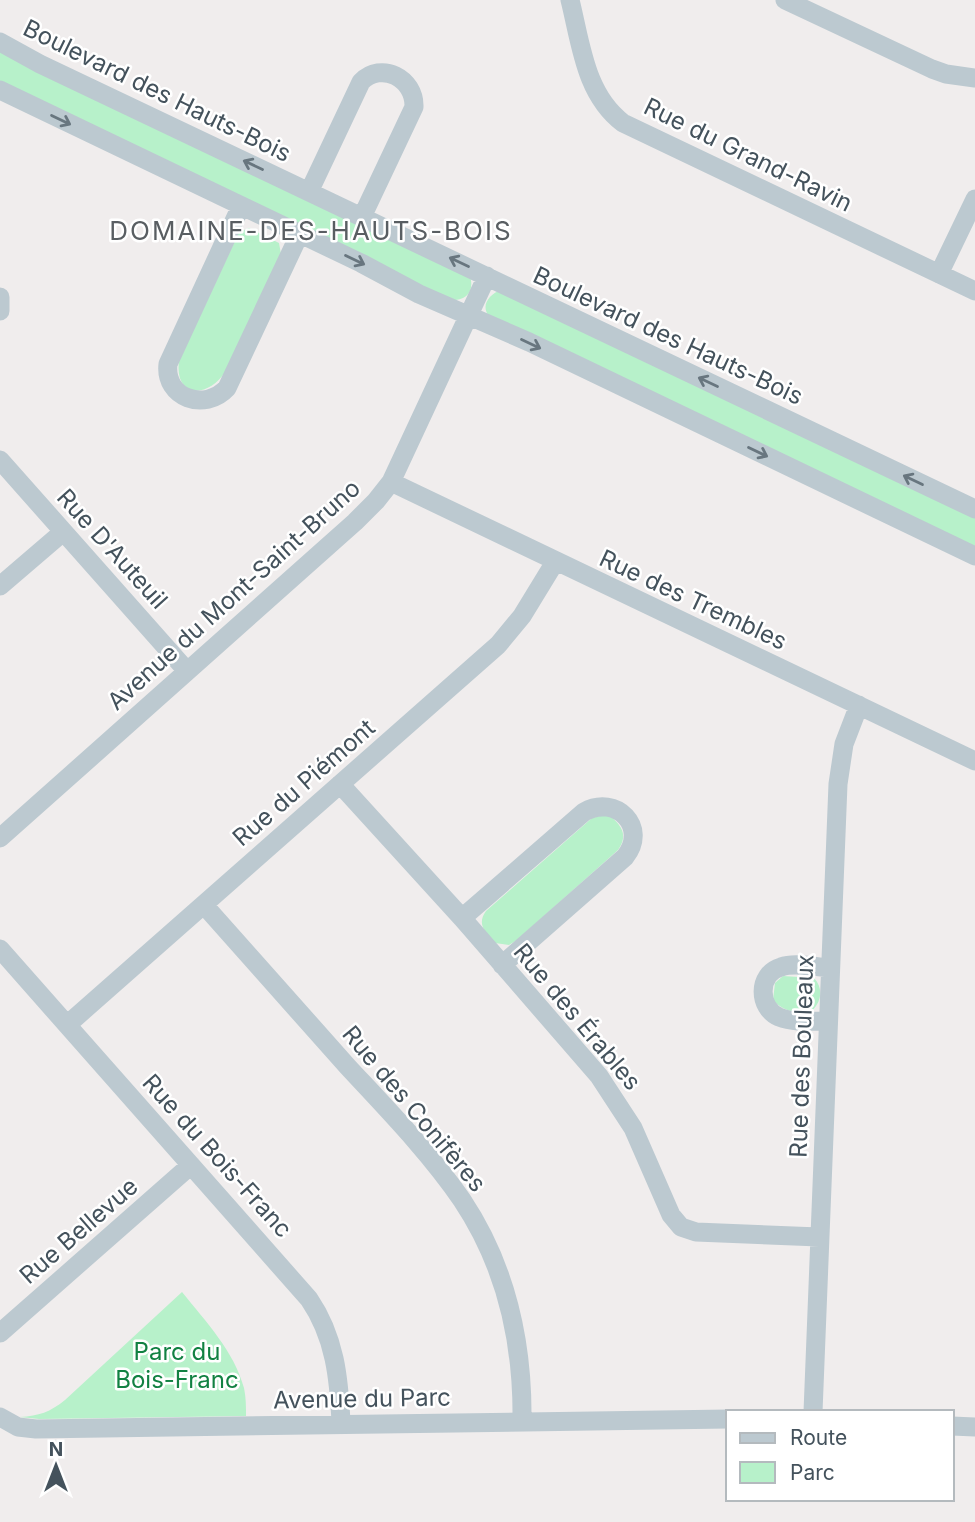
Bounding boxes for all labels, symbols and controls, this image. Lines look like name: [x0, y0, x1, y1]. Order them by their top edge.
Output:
street label: Boulevard des Hauts-Bois: [19, 13, 296, 168]
street label: Rue du Grand-Ravin: [639, 91, 857, 218]
one-way arrow: [50, 114, 71, 127]
one-way arrow: [243, 158, 264, 171]
district label: DOMAINE-DES-HAUTS-BOIS: [109, 215, 513, 246]
one-way arrow: [344, 253, 365, 267]
one-way arrow: [449, 255, 470, 269]
street label: Boulevard des Hauts-Bois: [529, 260, 808, 411]
one-way arrow: [520, 337, 541, 351]
one-way arrow: [698, 375, 719, 388]
one-way arrow: [747, 446, 768, 459]
street label: Avenue du Mont-Saint-Bruno: [101, 473, 366, 716]
one-way arrow: [903, 473, 924, 486]
street label: Rue D'Auteuil: [51, 483, 174, 615]
street label: Rue des Trembles: [595, 543, 792, 656]
street label: Rue du Piémont: [227, 713, 381, 852]
street label: Rue des Érables: [508, 937, 648, 1096]
street label: Rue des Bouleaux: [783, 954, 820, 1158]
street label: Rue des Conifères: [336, 1020, 492, 1198]
street label: Rue du Bois-Franc: [137, 1068, 298, 1243]
street label: Rue Bellevue: [14, 1171, 144, 1290]
park label: Parc du Bois-Franc: [115, 1337, 239, 1394]
street label: Avenue du Parc: [273, 1382, 451, 1415]
legend: [726, 1410, 954, 1501]
text: Route: [790, 1425, 847, 1450]
north arrow: [21, 1431, 91, 1501]
text: N: [49, 1438, 63, 1461]
text: Parc: [790, 1460, 835, 1485]

